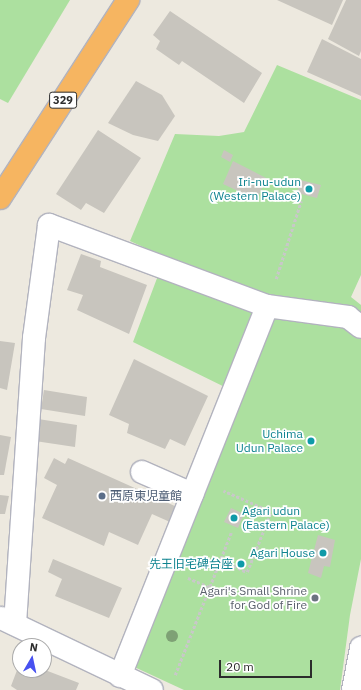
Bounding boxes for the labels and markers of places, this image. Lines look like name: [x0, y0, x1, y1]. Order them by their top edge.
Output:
place label: Iri-nu-udun (Western Palace): [209, 175, 301, 203]
marker: Iri-nu-udun (Western Palace): [304, 184, 314, 194]
place label: Uchima Udun Palace: [236, 427, 303, 455]
marker: Uchima Udun Palace: [306, 436, 316, 446]
place label: 西原東児童館: [110, 489, 182, 503]
marker: 西原東児童館: [97, 491, 107, 501]
place label: Agari udun (Eastern Palace): [242, 504, 330, 532]
marker: Agari udun (Eastern Palace): [229, 513, 239, 523]
place label: Agari House: [250, 546, 315, 560]
marker: Agari House: [318, 548, 328, 558]
place label: 先王旧宅碑台座: [149, 557, 233, 571]
marker: 先王旧宅碑台座: [236, 559, 246, 569]
place label: Agari's Small Shrine for God of Fire: [200, 584, 307, 612]
marker: Agari's Small Shrine for God of Fire: [310, 593, 320, 603]

